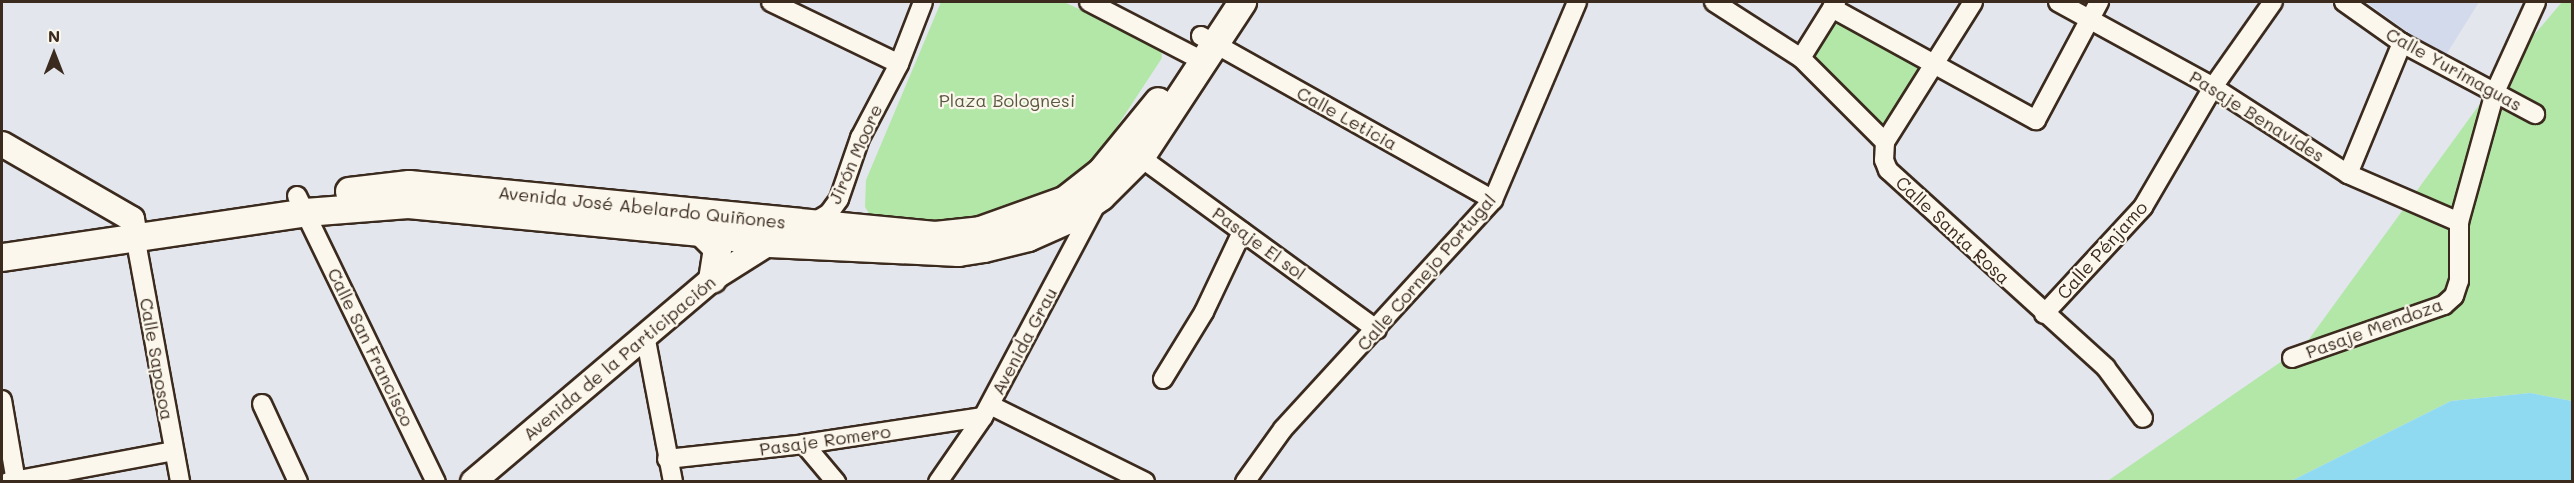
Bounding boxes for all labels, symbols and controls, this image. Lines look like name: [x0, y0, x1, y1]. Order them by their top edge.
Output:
street label: Calle Yurimaguas: [2382, 23, 2526, 115]
north arrow: [24, 24, 84, 84]
text: N: [48, 25, 60, 46]
street label: Pasaje Benavides: [2186, 66, 2328, 166]
street label: Calle Leticia: [1293, 82, 1401, 154]
park label: Plaza Bolognesi: [939, 89, 1075, 111]
street label: Jirón Moore: [823, 101, 887, 207]
street label: Calle Santa Rosa: [1891, 171, 2015, 289]
street label: Avenida José Abelardo Quiñones: [497, 181, 787, 233]
street label: Calle Cornejo Portugal: [1352, 189, 1500, 355]
street label: Calle Pénjamo: [2052, 197, 2152, 303]
street label: Pasaje El sol: [1208, 202, 1310, 284]
street label: Calle San Francisco: [323, 264, 419, 430]
street label: Avenida de la Participación: [518, 271, 720, 445]
street label: Avenida Grau: [987, 284, 1061, 398]
street label: Pasaje Mendoza: [2303, 293, 2445, 363]
street label: Calle Saposoa: [136, 296, 178, 422]
street label: Pasaje Romero: [758, 420, 892, 460]

